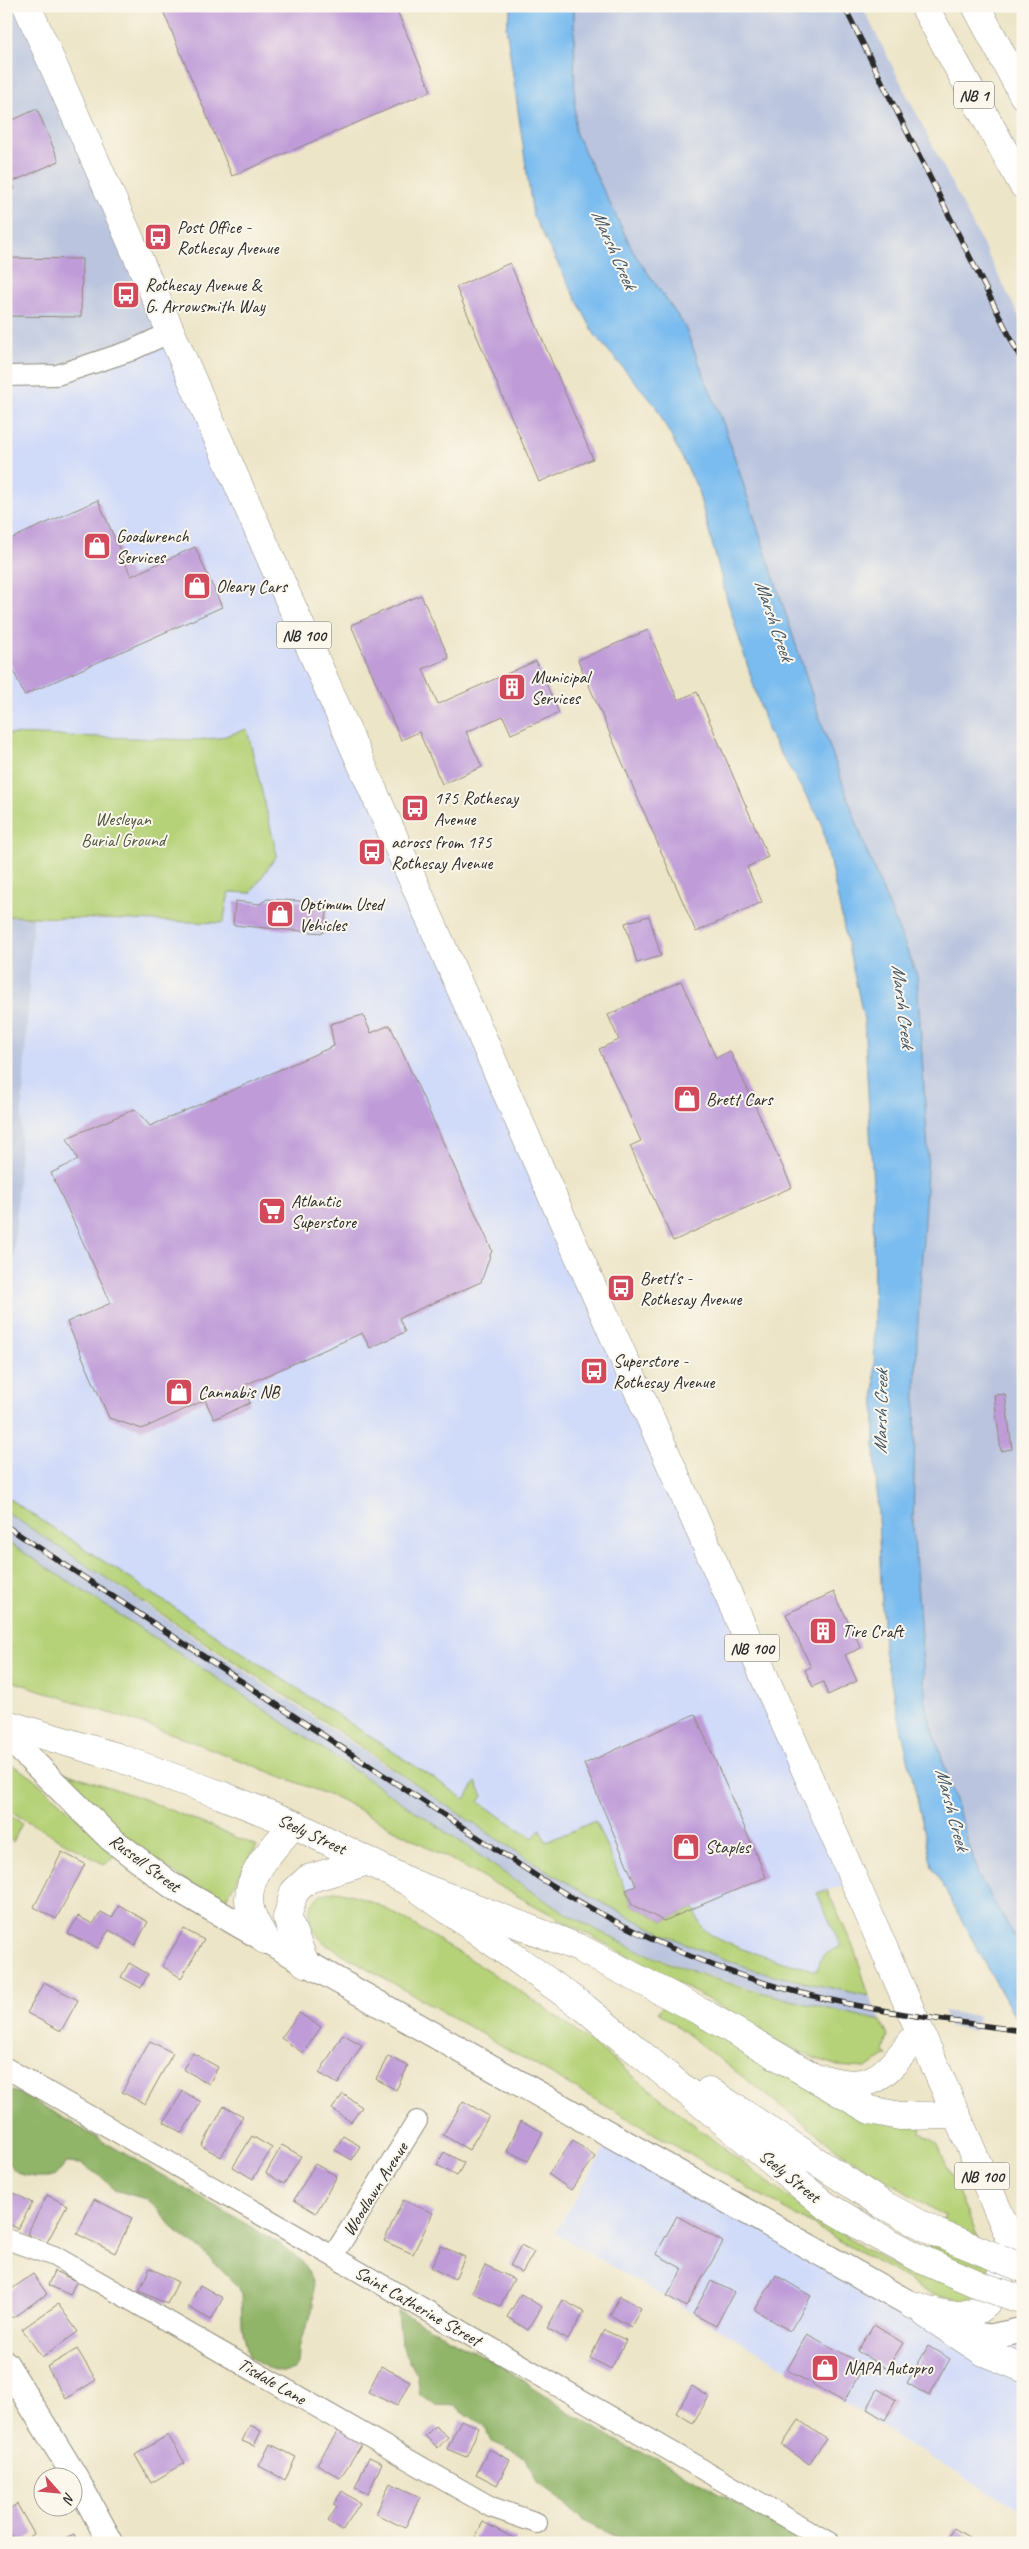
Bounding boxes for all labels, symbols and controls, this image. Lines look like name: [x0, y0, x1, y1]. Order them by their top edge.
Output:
road number: NB 1: [954, 82, 994, 108]
water label: Marsh Creek: [586, 206, 643, 295]
place label: Post Office - Rothesay Avenue: [177, 216, 279, 259]
bus stop icon: Post Office - Rothesay Avenue: [143, 222, 173, 252]
place label: Rothesay Avenue & G. Arrowsmith Way: [145, 274, 267, 317]
bus stop icon: Rothesay Avenue & G. Arrowsmith Way: [111, 280, 141, 310]
place label: Goodwrench Services: [116, 525, 190, 568]
shop icon: Goodwrench Services: [82, 531, 112, 561]
shop icon: Oleary Cars: [182, 571, 212, 601]
place label: Oleary Cars: [216, 575, 289, 597]
water label: Marsh Creek: [749, 577, 800, 667]
road number: NB 100: [276, 622, 332, 648]
place label: Municipal Services: [531, 666, 592, 709]
building icon: Municipal Services: [497, 672, 527, 702]
place label: 175 Rothesay Avenue: [434, 787, 520, 830]
bus stop icon: 175 Rothesay Avenue: [400, 793, 430, 823]
park label: Wesleyan Burial Ground: [81, 808, 168, 851]
place label: across from 175 Rothesay Avenue: [391, 831, 493, 874]
bus stop icon: across from 175 Rothesay Avenue: [357, 837, 387, 867]
place label: Optimum Used Vehicles: [299, 893, 386, 936]
shop icon: Optimum Used Vehicles: [265, 899, 295, 929]
water label: Marsh Creek: [886, 963, 920, 1052]
shop icon: Brett Cars: [672, 1084, 702, 1114]
place label: Brett Cars: [706, 1088, 774, 1110]
place label: Atlantic Superstore: [291, 1190, 357, 1233]
supermarket icon: Atlantic Superstore: [257, 1196, 287, 1226]
place label: Brett's - Rothesay Avenue: [640, 1267, 742, 1310]
bus stop icon: Brett's - Rothesay Avenue: [606, 1273, 636, 1303]
place label: Superstore - Rothesay Avenue: [613, 1350, 715, 1393]
bus stop icon: Superstore - Rothesay Avenue: [579, 1356, 609, 1386]
water label: Marsh Creek: [868, 1367, 894, 1454]
shop icon: Cannabis NB: [164, 1377, 194, 1407]
place label: Cannabis NB: [198, 1381, 281, 1403]
building icon: Tire Craft: [808, 1616, 838, 1646]
place label: Tire Craft: [842, 1620, 905, 1642]
road number: NB 100: [724, 1635, 780, 1662]
water label: Marsh Creek: [930, 1766, 975, 1856]
street label: Seely Street: [275, 1809, 351, 1860]
street label: Russell Street: [105, 1829, 186, 1898]
shop icon: Staples: [671, 1832, 701, 1862]
place label: Staples: [705, 1836, 752, 1858]
street label: Woodlawn Avenue: [337, 2137, 413, 2240]
street label: Seely Street: [755, 2145, 827, 2209]
road number: NB 100: [954, 2162, 1010, 2190]
street label: Saint Catherine Street: [351, 2261, 488, 2352]
street label: Tisdale Lane: [234, 2353, 311, 2410]
shop icon: NAPA Autopro: [810, 2353, 840, 2383]
place label: NAPA Autopro: [844, 2357, 934, 2379]
north arrow: [32, 2466, 82, 2516]
text: N: [59, 2490, 79, 2507]

